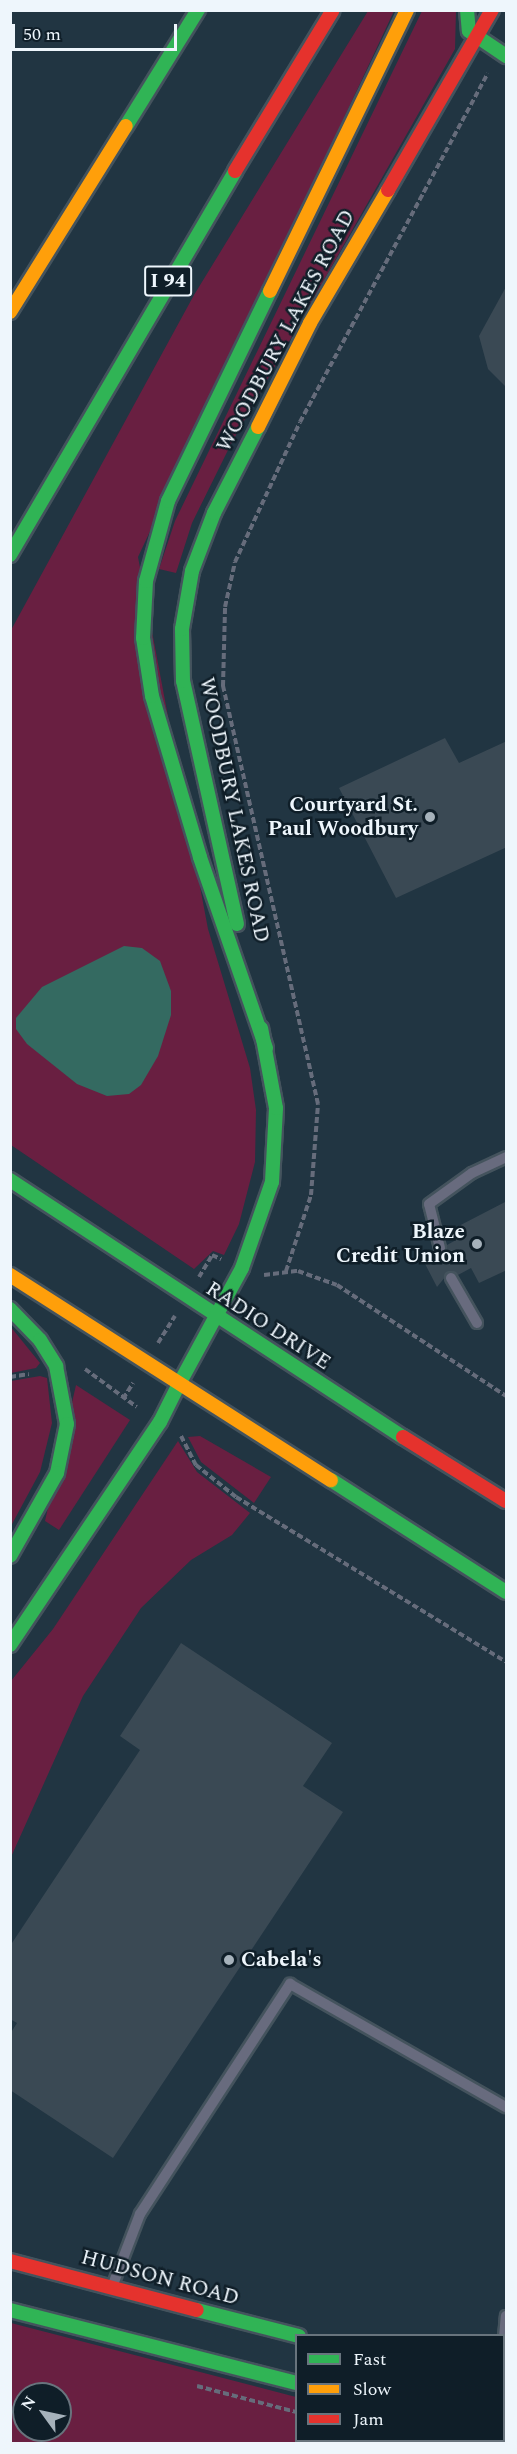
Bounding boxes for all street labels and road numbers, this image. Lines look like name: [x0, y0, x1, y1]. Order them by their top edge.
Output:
street label: WOODBURY LAKES ROAD: [211, 206, 361, 456]
road number: I 94: [144, 264, 192, 298]
street label: WOODBURY LAKES ROAD: [194, 675, 274, 945]
street label: RADIO DRIVE: [201, 1276, 335, 1376]
street label: HUDSON ROAD: [78, 2245, 242, 2311]

